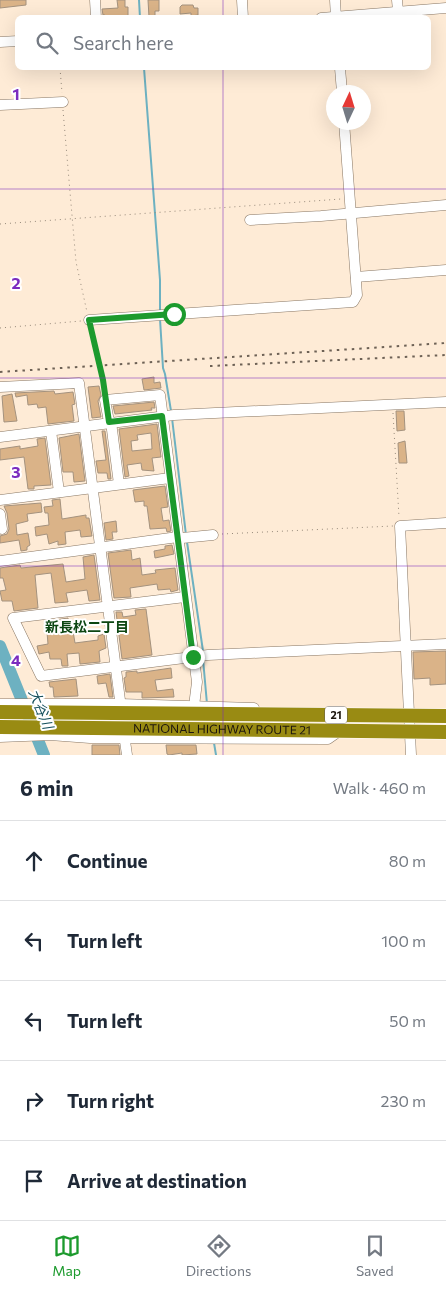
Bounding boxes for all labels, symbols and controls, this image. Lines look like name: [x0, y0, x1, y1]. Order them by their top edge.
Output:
search box: [15, 15, 431, 70]
icon: search: [33, 29, 61, 57]
text: Search here: [73, 31, 173, 54]
text: 1: [12, 84, 20, 103]
north arrow: [326, 85, 371, 130]
text: 2: [11, 273, 21, 292]
route start: [163, 303, 186, 326]
text: 3: [11, 462, 21, 481]
district label: 新長松二丁目: [45, 618, 129, 635]
route end: [182, 646, 205, 669]
text: 4: [11, 650, 21, 669]
water label: 大谷川: [26, 686, 58, 733]
road number: 21: [325, 706, 347, 724]
street label: NATIONAL HIGHWAY ROUTE 21: [133, 720, 311, 736]
text: 6 min: [20, 775, 73, 800]
text: Walk · 460 m: [333, 778, 426, 797]
icon: ahead: [20, 847, 48, 875]
text: Continue: [67, 849, 147, 872]
text: 80 m: [389, 851, 426, 870]
icon: left: [20, 927, 48, 955]
text: Turn left: [67, 929, 142, 952]
text: 100 m: [381, 931, 426, 950]
icon: left: [20, 1007, 48, 1035]
text: Turn left: [67, 1009, 142, 1032]
text: 50 m: [389, 1011, 426, 1030]
icon: right: [20, 1087, 48, 1115]
text: Turn right: [67, 1089, 154, 1112]
text: 230 m: [381, 1091, 426, 1110]
icon: arrive: [20, 1167, 48, 1195]
text: Arrive at destination: [67, 1169, 247, 1192]
tab: Map: [52, 1232, 81, 1279]
tab: Directions: [186, 1232, 251, 1279]
tab: Saved: [356, 1232, 394, 1279]

